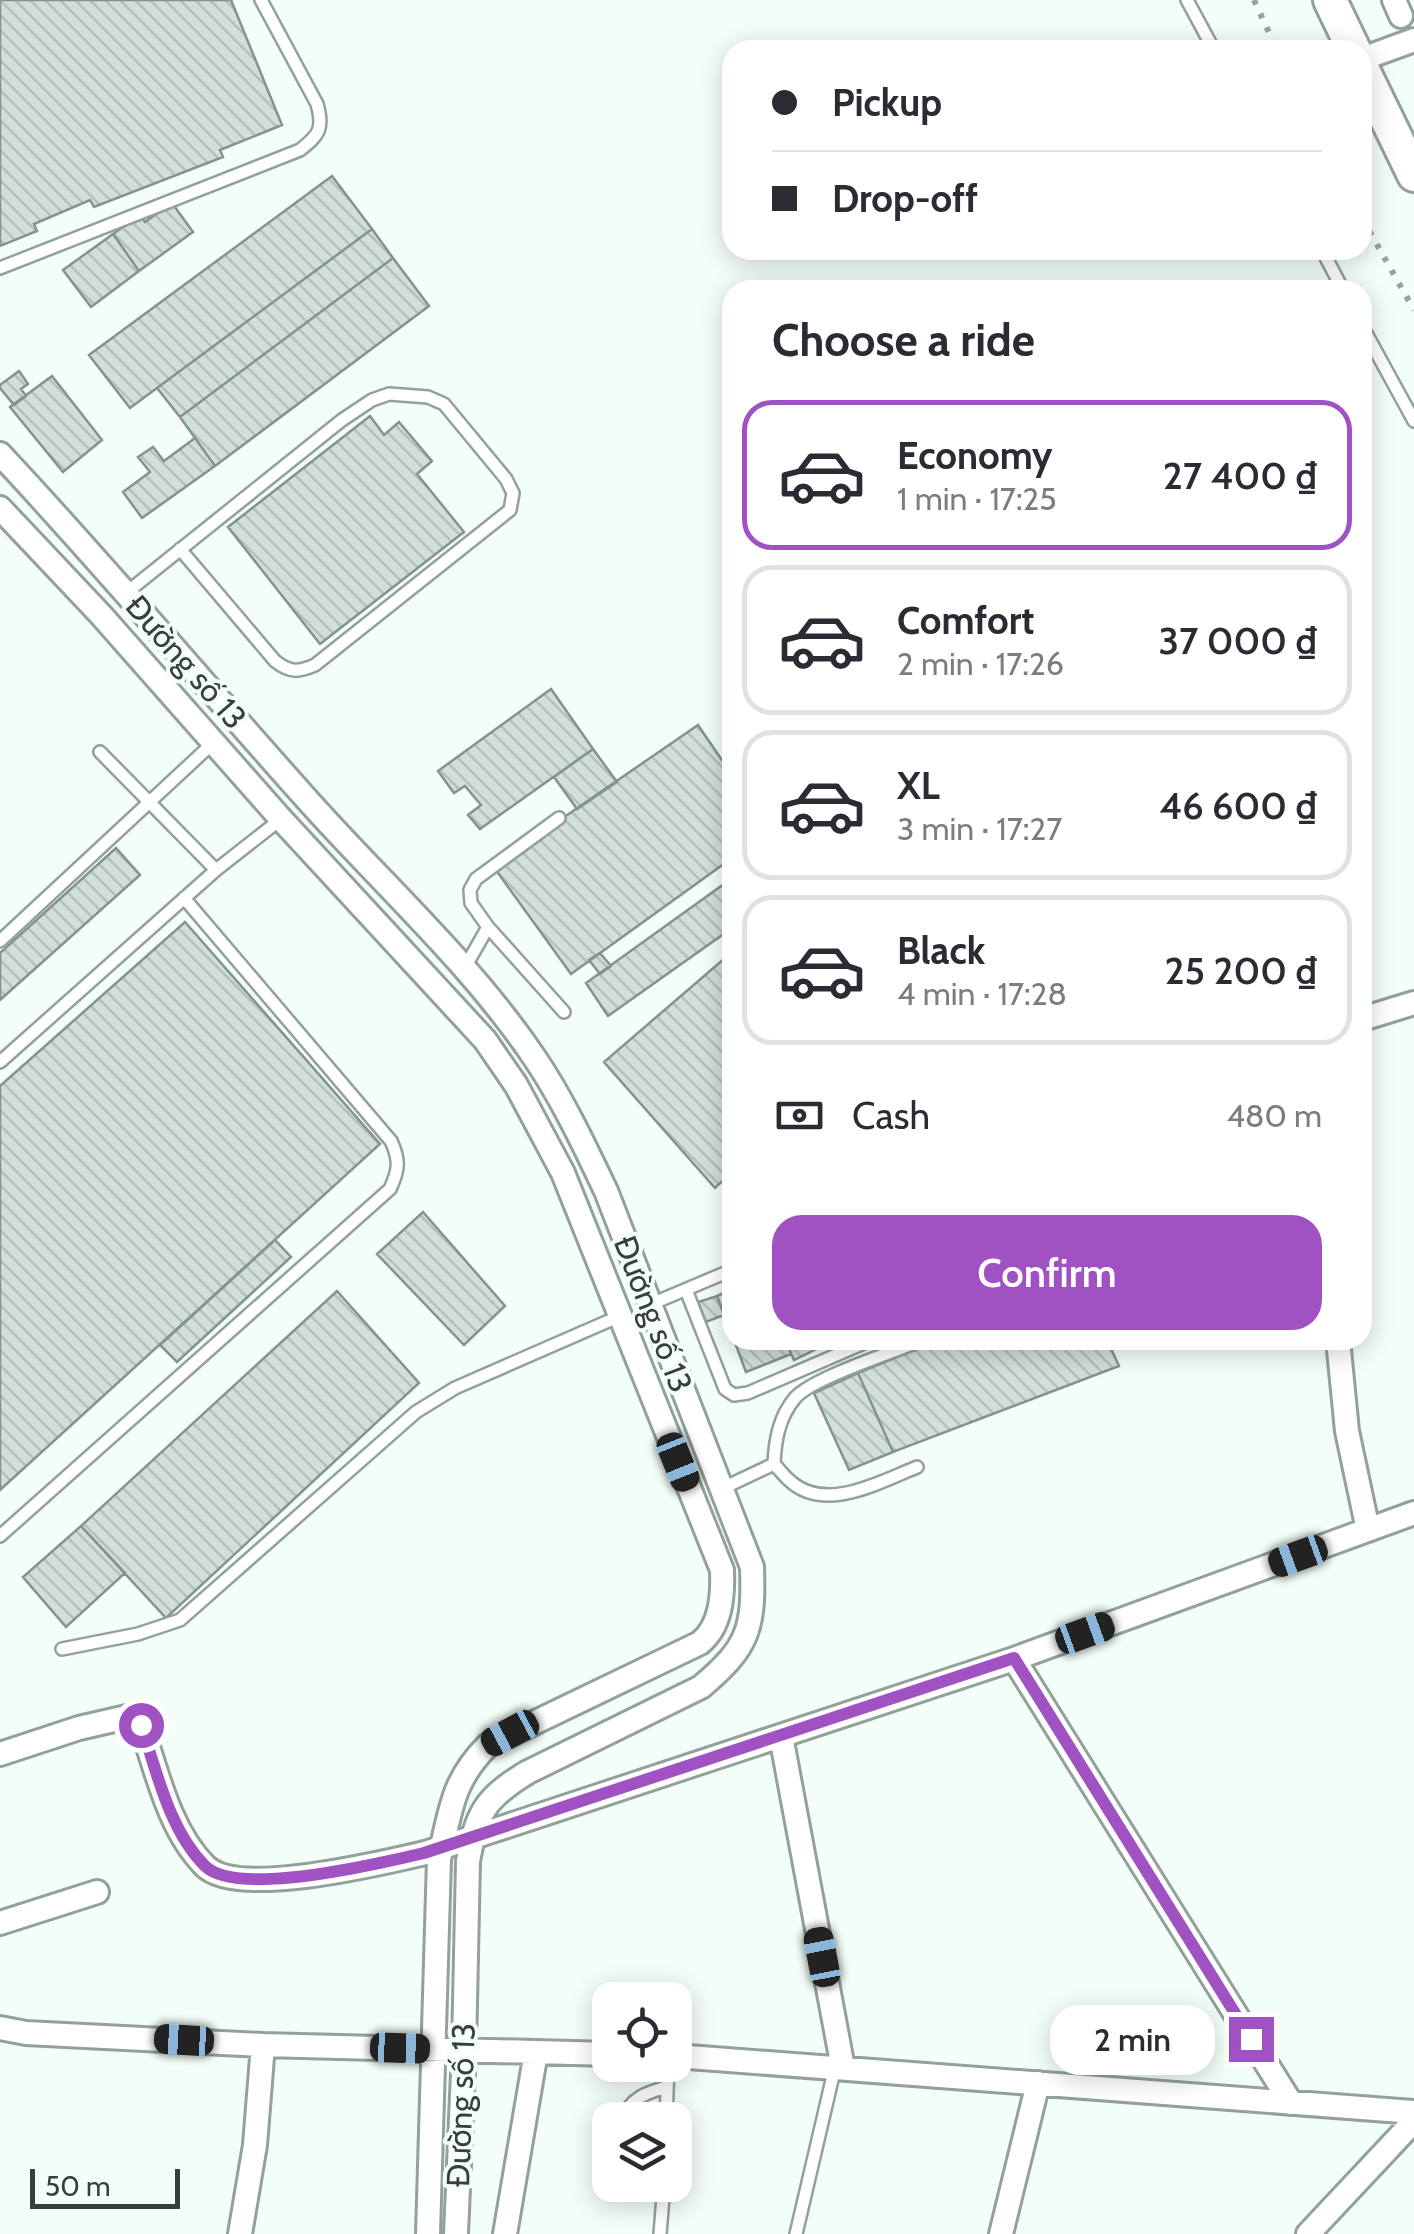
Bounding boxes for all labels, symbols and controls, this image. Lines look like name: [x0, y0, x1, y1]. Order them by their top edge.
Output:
text: Pickup: [832, 79, 942, 126]
text: Drop-off: [832, 175, 978, 222]
text: Choose a ride: [772, 313, 1035, 367]
icon: car: [777, 430, 867, 520]
text: Economy: [897, 432, 1052, 479]
text: 27 400 ₫: [1163, 452, 1317, 499]
text: 1 min · 17:25: [897, 479, 1057, 518]
street label: Đường số 13: [118, 587, 255, 737]
icon: car: [777, 595, 867, 685]
text: Comfort: [897, 597, 1034, 644]
text: 37 000 ₫: [1159, 617, 1317, 664]
text: 2 min · 17:26: [897, 644, 1064, 683]
icon: car: [777, 760, 867, 850]
text: XL: [897, 762, 940, 809]
text: 46 600 ₫: [1159, 782, 1317, 829]
text: 3 min · 17:27: [897, 809, 1062, 848]
icon: car: [777, 925, 867, 1015]
text: Black: [897, 927, 985, 974]
text: 25 200 ₫: [1164, 947, 1317, 994]
text: 4 min · 17:28: [897, 974, 1067, 1013]
icon: cash: [772, 1088, 827, 1143]
text: Cash: [852, 1092, 930, 1139]
text: 480 m: [1227, 1096, 1322, 1135]
button: Confirm: [772, 1215, 1322, 1330]
street label: Đường số 13: [606, 1230, 701, 1398]
car: [653, 1429, 703, 1495]
car: [1265, 1532, 1331, 1580]
car: [1052, 1609, 1118, 1657]
route start: [119, 1703, 164, 1748]
car: [476, 1706, 544, 1760]
car: [802, 1925, 842, 1989]
map controls: [592, 1982, 692, 2202]
button: locate: [592, 1982, 692, 2082]
callout: 2 min: [1051, 2004, 1216, 2074]
route end: [1229, 2017, 1274, 2062]
text: 2 min: [1094, 2020, 1171, 2059]
street label: Đường số 13: [438, 2022, 483, 2188]
car: [153, 2023, 215, 2057]
car: [369, 2032, 431, 2064]
button: layers: [592, 2102, 692, 2202]
scale bar: [30, 2164, 180, 2208]
text: 50 m: [45, 2169, 111, 2203]

